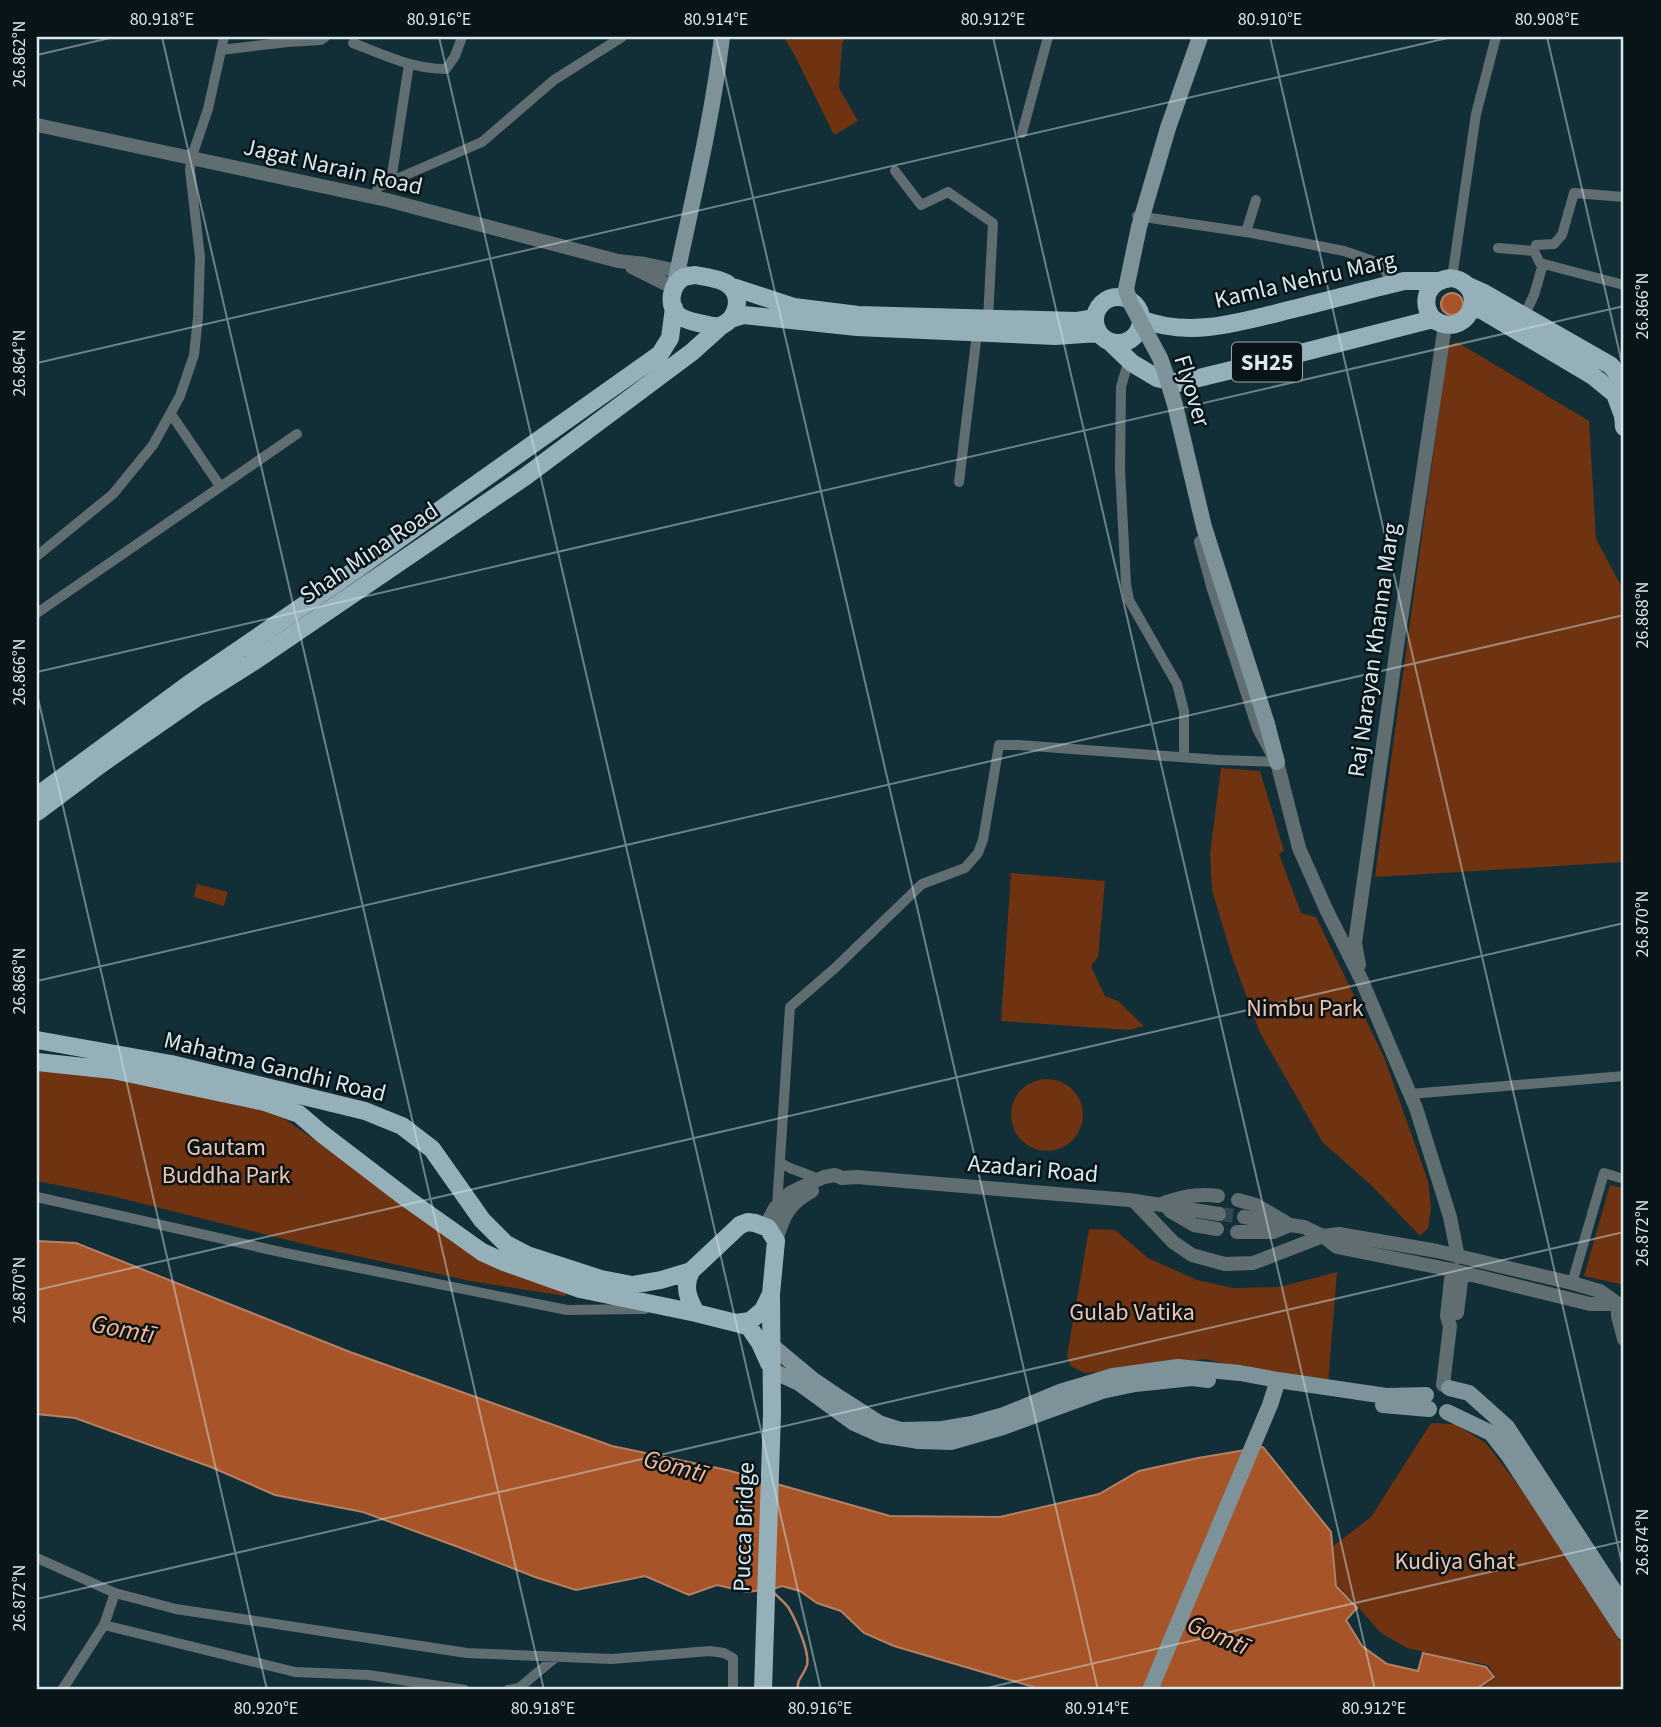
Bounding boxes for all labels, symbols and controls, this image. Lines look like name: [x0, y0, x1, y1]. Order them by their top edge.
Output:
text: 80.918°E: [130, 7, 194, 32]
text: 80.916°E: [407, 7, 471, 32]
text: 80.914°E: [684, 7, 748, 32]
text: 80.912°E: [961, 7, 1025, 32]
text: 80.910°E: [1238, 7, 1302, 32]
text: 80.908°E: [1515, 7, 1579, 32]
text: 26.862°N: [7, 21, 32, 87]
street label: Jagat Narain Road: [240, 129, 426, 205]
street label: Kamla Nehru Marg: [1211, 242, 1399, 318]
text: 26.866°N: [1630, 273, 1655, 339]
text: 26.864°N: [7, 330, 32, 396]
road number: SH25: [1232, 342, 1302, 382]
street label: Flyover: [1165, 351, 1220, 432]
street label: Shah Mina Road: [293, 494, 445, 612]
street label: Raj Narayan Khanna Marg: [1339, 521, 1409, 779]
text: 26.868°N: [1630, 582, 1655, 648]
text: 26.866°N: [7, 639, 32, 705]
text: 26.870°N: [1630, 891, 1655, 957]
text: 26.868°N: [7, 948, 32, 1014]
park label: Nimbu Park: [1246, 991, 1364, 1026]
street label: Mahatma Gandhi Road: [160, 1022, 390, 1112]
park label: Gautam Buddha Park: [162, 1130, 290, 1193]
street label: Azadari Road: [966, 1146, 1100, 1192]
text: 26.872°N: [1630, 1200, 1655, 1266]
text: 26.870°N: [7, 1257, 32, 1323]
park label: Gulab Vatika: [1069, 1295, 1195, 1330]
water label: Gomtī: [88, 1305, 161, 1354]
water label: Gomtī: [639, 1440, 713, 1493]
street label: Pucca Bridge: [724, 1461, 764, 1593]
text: 26.874°N: [1630, 1509, 1655, 1575]
park label: Kudiya Ghat: [1394, 1544, 1516, 1579]
text: 26.872°N: [7, 1565, 32, 1631]
water label: Gomtī: [1181, 1605, 1257, 1666]
text: 80.920°E: [234, 1696, 298, 1721]
text: 80.918°E: [511, 1696, 575, 1721]
text: 80.916°E: [788, 1696, 852, 1721]
text: 80.914°E: [1065, 1696, 1129, 1721]
text: 80.912°E: [1342, 1696, 1406, 1721]

